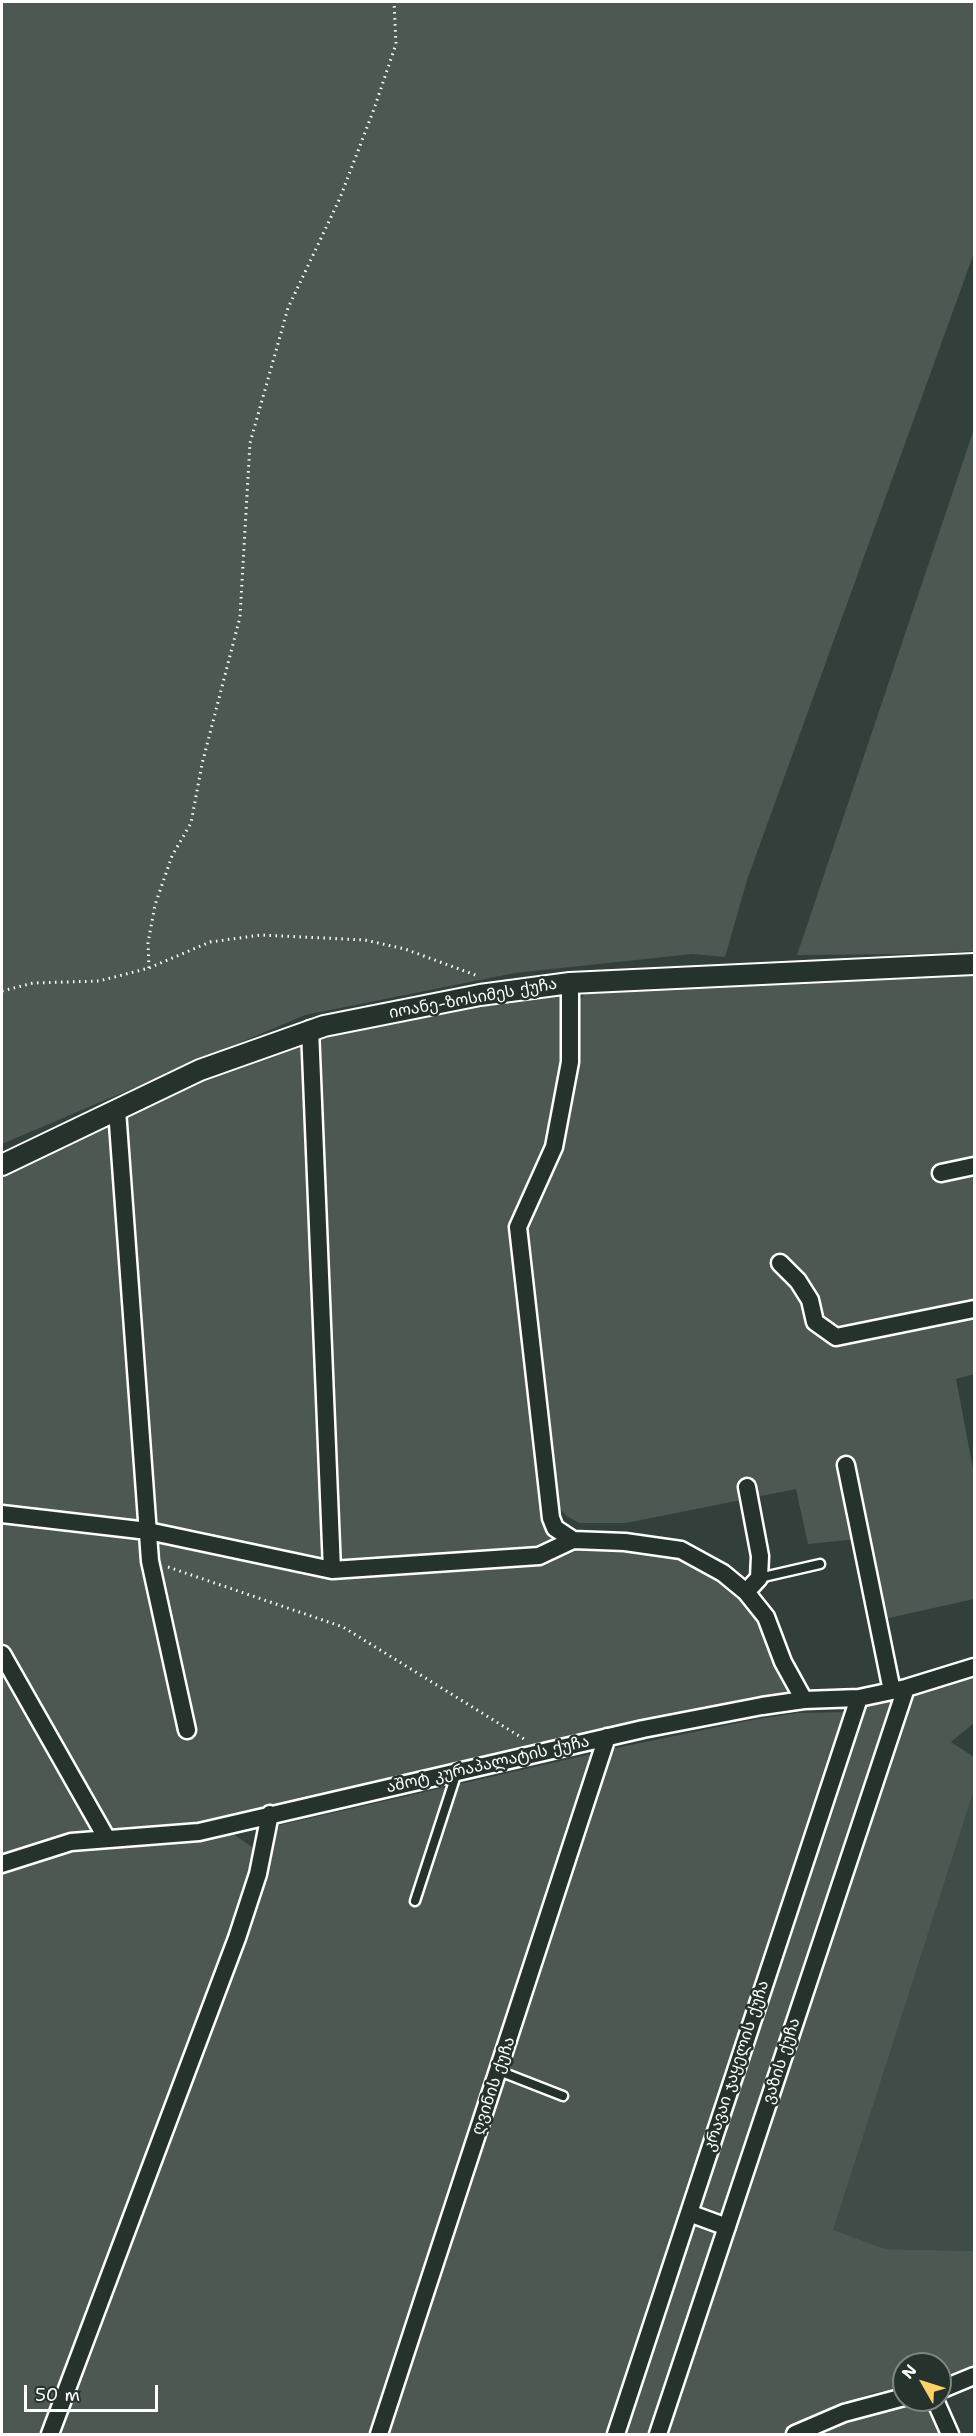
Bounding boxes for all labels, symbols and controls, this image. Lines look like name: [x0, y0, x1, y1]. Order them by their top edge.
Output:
street label: იოანე-ზოსიმეს ქუჩა: [388, 975, 558, 1023]
street label: აშოტ კურაპალატის ქუჩა: [385, 1732, 591, 1798]
street label: კრავაი ჯაყელის ქუჩა: [700, 1978, 774, 2154]
street label: ვაზის ქუჩა: [759, 2016, 805, 2106]
street label: ღვინის ქუჩა: [468, 2034, 520, 2138]
north arrow: [892, 2352, 952, 2412]
text: N: [897, 2360, 921, 2383]
scale bar: [27, 2373, 160, 2411]
text: 50 m: [35, 2383, 80, 2407]

